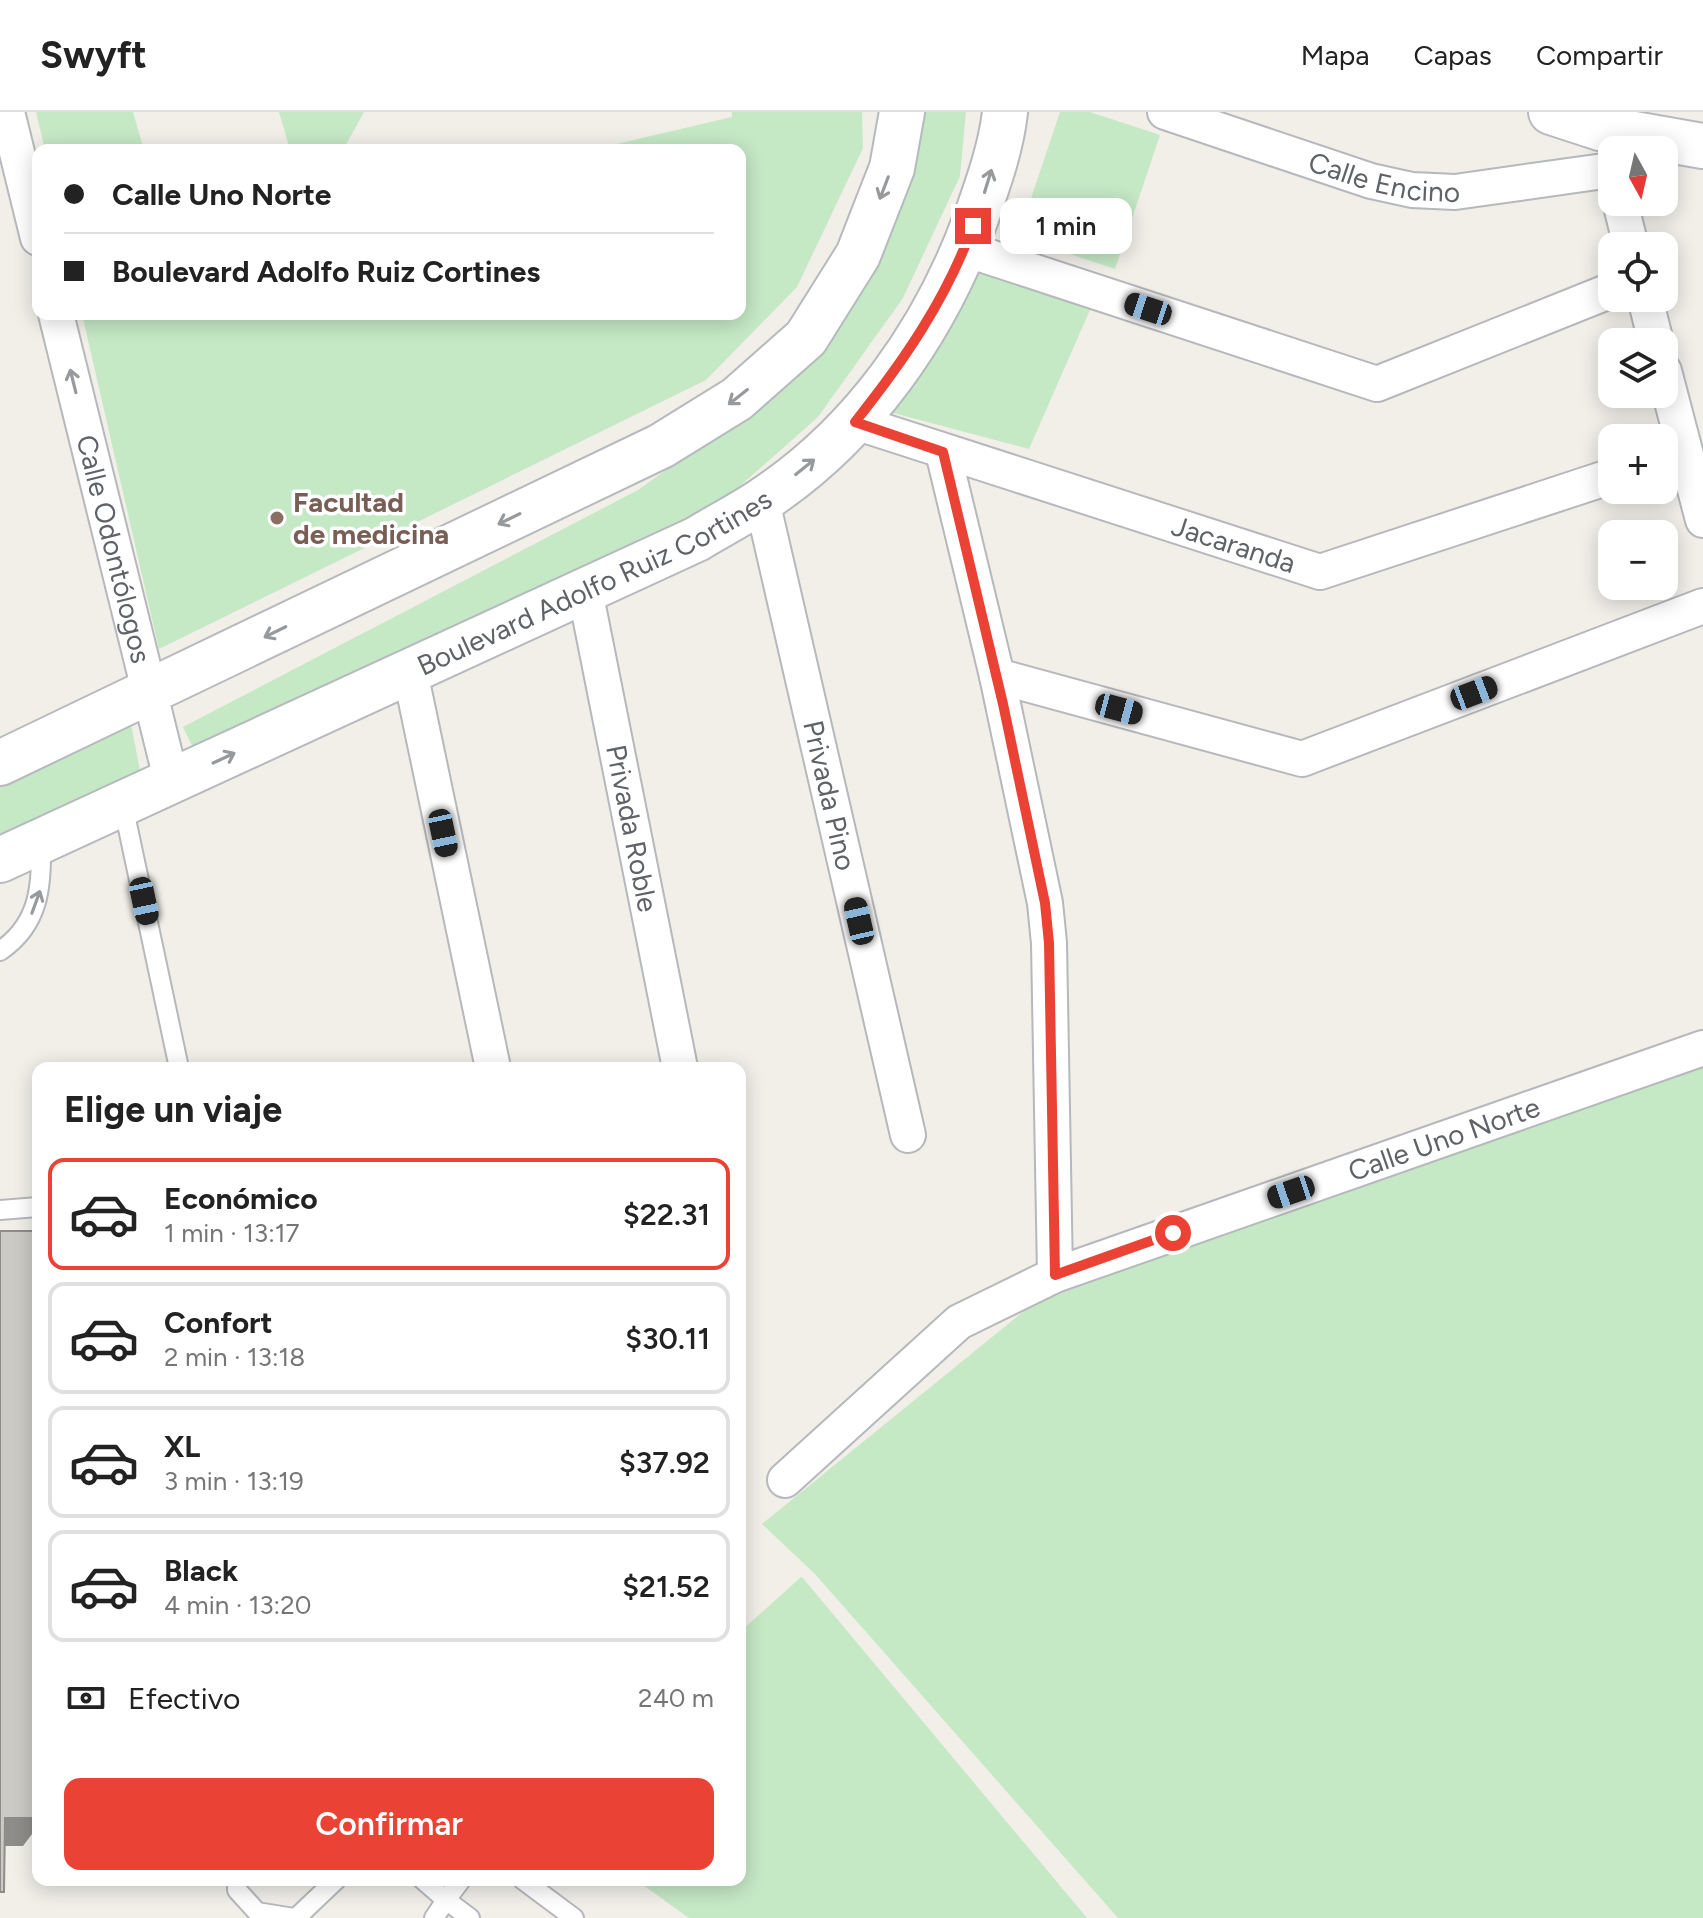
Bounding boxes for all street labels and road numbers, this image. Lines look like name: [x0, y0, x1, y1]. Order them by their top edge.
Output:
street label: Calle Encino: [1304, 144, 1461, 209]
street label: Calle Odontólogos: [70, 431, 159, 667]
street label: Boulevard Adolfo Ruiz Cortines: [412, 482, 778, 683]
street label: Jacaranda: [1168, 508, 1300, 580]
street label: Privada Pino: [796, 717, 863, 874]
street label: Privada Roble: [599, 742, 666, 915]
street label: Calle Uno Norte: [1344, 1090, 1544, 1188]

